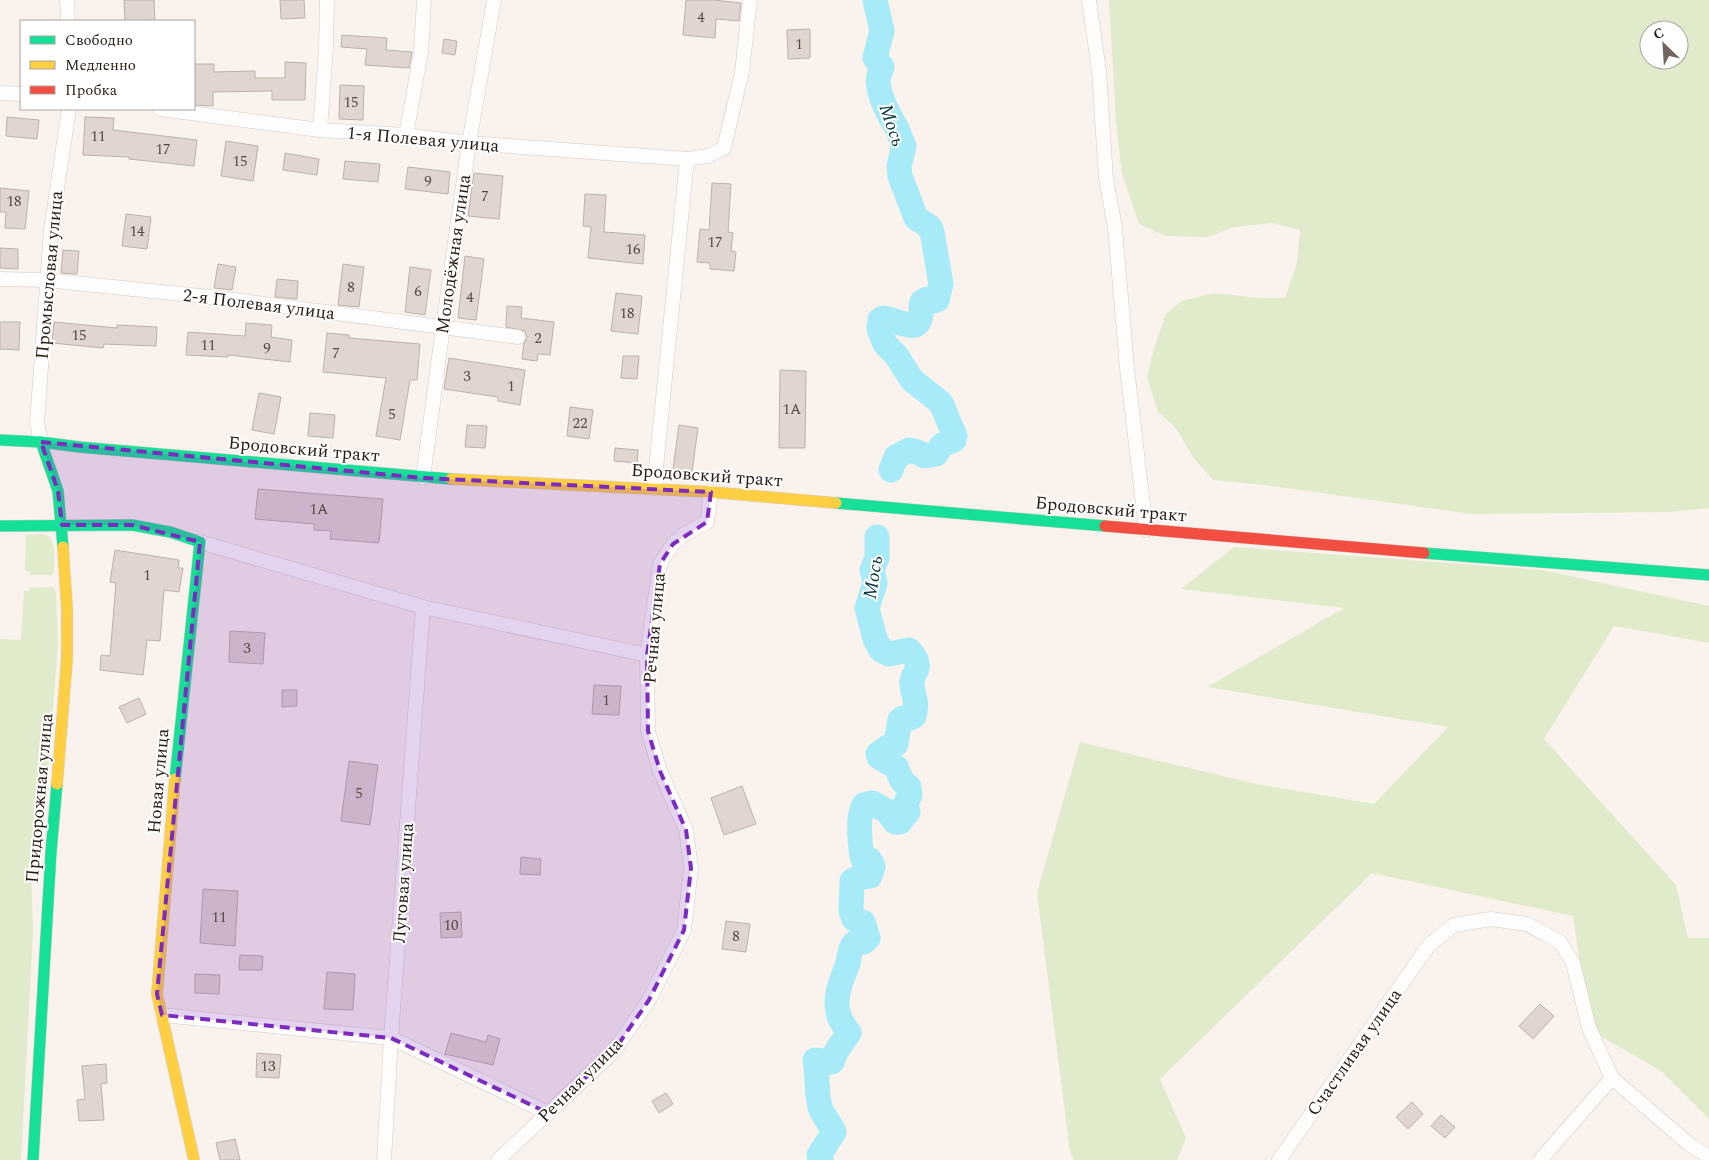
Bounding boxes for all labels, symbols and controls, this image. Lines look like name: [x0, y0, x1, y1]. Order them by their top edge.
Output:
house number: 4: [697, 6, 705, 29]
legend: [20, 20, 195, 110]
north arrow: [1639, 20, 1689, 70]
text: С: [1650, 22, 1668, 45]
text: Свободно: [65, 29, 133, 52]
house number: 1: [795, 33, 803, 56]
text: Медленно: [65, 54, 136, 77]
text: Пробка: [65, 79, 118, 102]
house number: 15: [343, 91, 359, 114]
water label: Мось: [871, 100, 912, 151]
street label: 1-я Полевая улица: [346, 119, 501, 160]
house number: 11: [90, 125, 106, 148]
house number: 17: [155, 138, 171, 161]
house number: 15: [232, 150, 248, 173]
house number: 9: [424, 170, 432, 193]
street label: Молодёжная улица: [429, 172, 478, 336]
house number: 7: [481, 185, 489, 208]
street label: Промысловая улица: [29, 189, 70, 360]
house number: 18: [6, 190, 22, 213]
house number: 14: [129, 220, 145, 243]
house number: 17: [707, 231, 723, 254]
house number: 16: [625, 238, 641, 261]
house number: 8: [347, 276, 355, 299]
house number: 6: [414, 280, 422, 303]
street label: 2-я Полевая улица: [181, 282, 337, 327]
house number: 4: [466, 286, 474, 309]
house number: 18: [619, 302, 635, 325]
house number: 15: [71, 324, 87, 347]
house number: 2: [534, 327, 542, 350]
house number: 11: [200, 334, 216, 357]
house number: 9: [263, 337, 271, 360]
house number: 7: [332, 342, 340, 365]
house number: 3: [463, 365, 471, 388]
house number: 1: [507, 375, 515, 398]
house number: 1А: [783, 398, 801, 421]
house number: 5: [388, 403, 396, 426]
house number: 22: [572, 412, 588, 435]
street label: Бродовский тракт: [227, 429, 381, 470]
street label: Бродовский тракт: [630, 457, 784, 494]
street label: Бродовский тракт: [1034, 489, 1188, 530]
house number: 1А: [310, 498, 328, 521]
water label: Мось: [856, 553, 891, 601]
house number: 1: [143, 564, 151, 587]
street label: Речная улица: [636, 571, 673, 685]
house number: 3: [243, 637, 251, 660]
house number: 1: [602, 689, 610, 712]
street label: Придорожная улица: [19, 712, 60, 884]
street label: Новая улица: [140, 727, 177, 835]
house number: 5: [355, 782, 363, 805]
street label: Луговая улица: [386, 822, 421, 944]
house number: 11: [211, 906, 227, 929]
house number: 10: [443, 914, 459, 937]
house number: 8: [732, 925, 740, 948]
street label: Счастливая улица: [1300, 983, 1409, 1122]
street label: Речная улица: [532, 1031, 629, 1129]
house number: 13: [260, 1055, 276, 1078]

